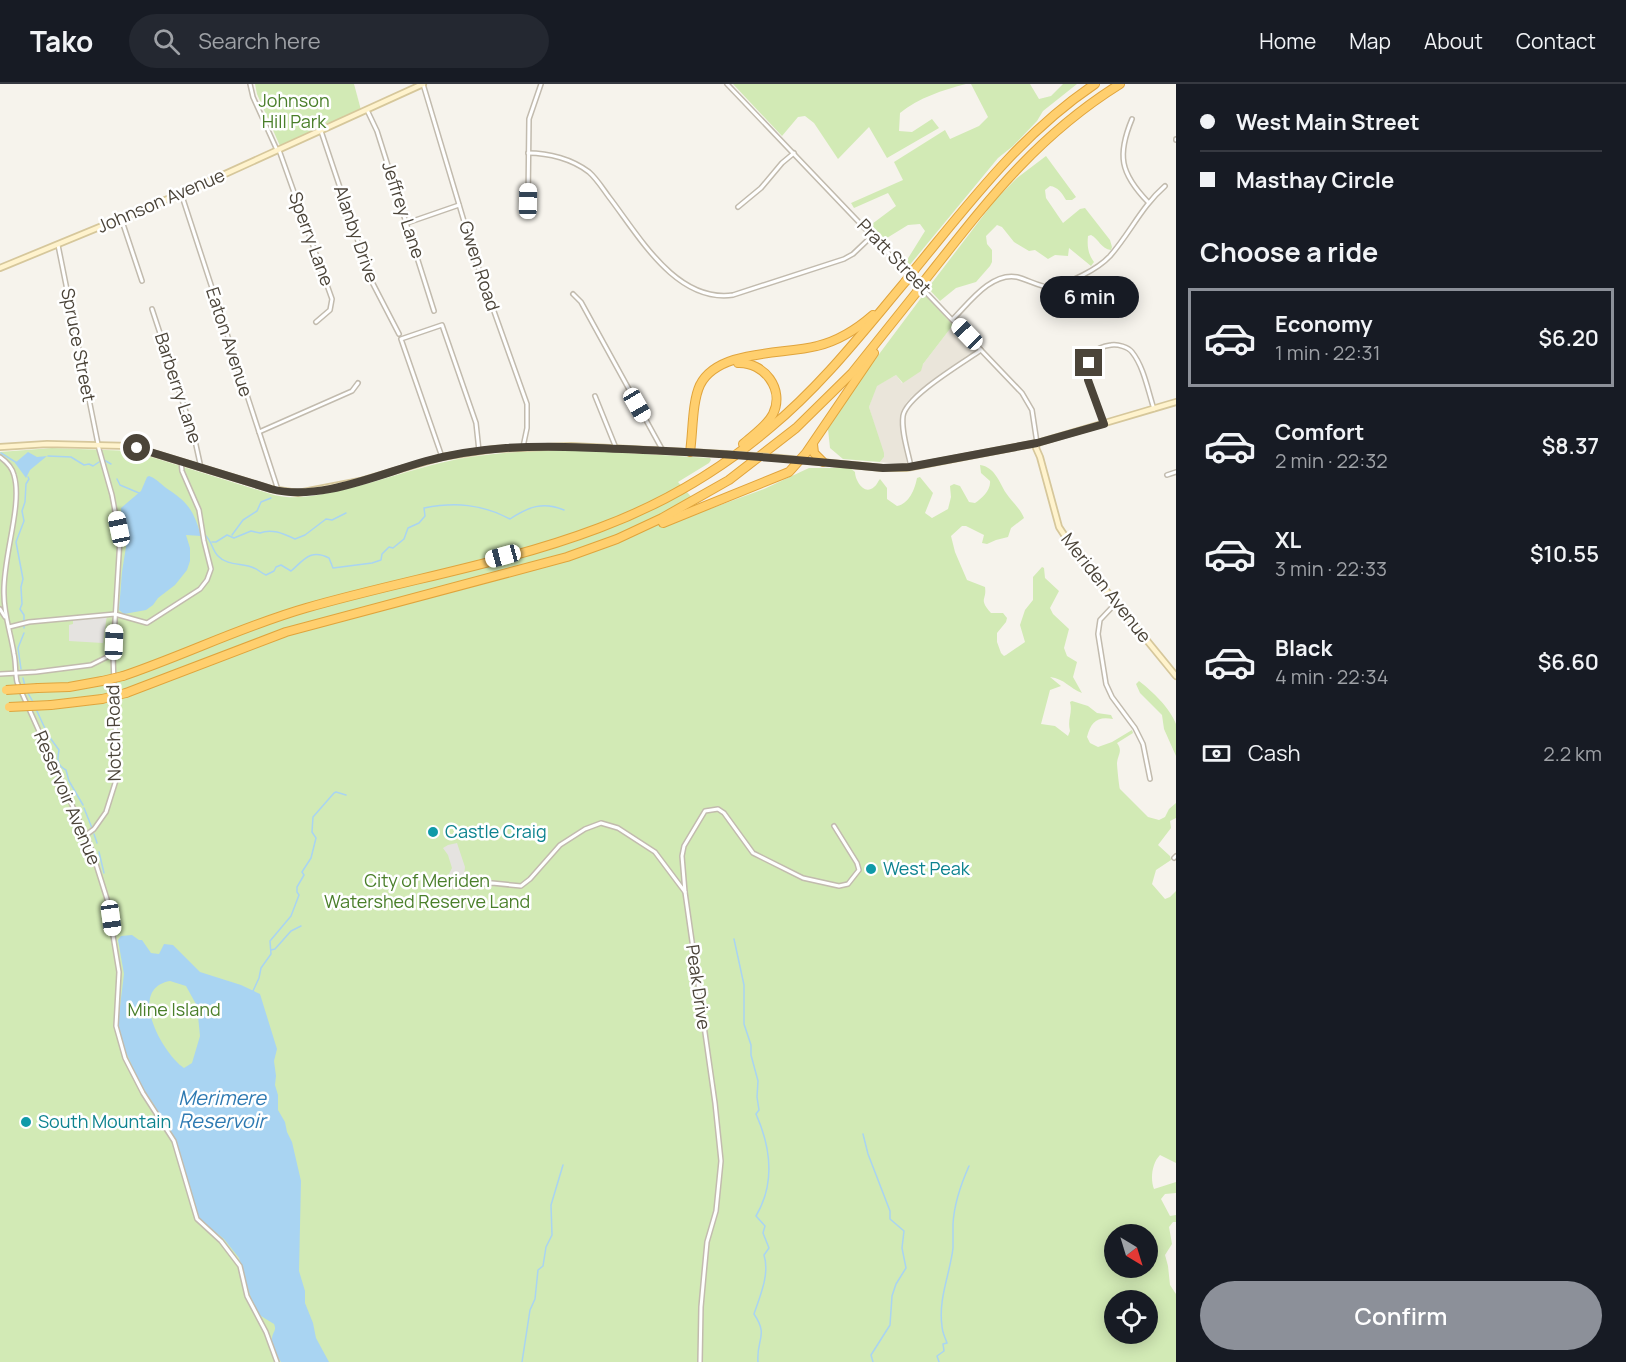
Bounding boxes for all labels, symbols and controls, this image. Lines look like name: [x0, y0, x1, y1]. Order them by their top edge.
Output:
search box: [129, 14, 549, 68]
text: Tako: [30, 22, 93, 60]
icon: search: [150, 25, 183, 58]
text: Search here: [198, 26, 321, 56]
text: Home: [1259, 27, 1316, 55]
text: Map: [1349, 27, 1391, 55]
text: About: [1424, 27, 1483, 55]
text: Contact: [1516, 27, 1596, 55]
park label: Johnson Hill Park: [258, 88, 330, 133]
text: West Main Street: [1236, 107, 1420, 137]
street label: Jeffrey Lane: [377, 158, 431, 261]
street label: Johnson Avenue: [93, 162, 228, 238]
text: Masthay Circle: [1236, 165, 1394, 195]
street label: Alanby Drive: [329, 182, 385, 286]
car: [519, 183, 537, 219]
street label: Sperry Lane: [284, 188, 340, 289]
street label: Pratt Street: [852, 213, 937, 299]
street label: Gwen Road: [454, 218, 506, 314]
text: Choose a ride: [1200, 233, 1378, 270]
callout: 6 min: [1040, 276, 1138, 318]
text: 6 min: [1064, 283, 1115, 310]
street label: Eaton Avenue: [201, 284, 259, 399]
street label: Spruce Street: [56, 286, 102, 404]
text: Economy: [1275, 309, 1373, 339]
icon: car: [1203, 311, 1257, 365]
car: [948, 315, 986, 353]
text: $6.20: [1538, 323, 1599, 353]
street label: Barberry Lane: [150, 329, 208, 446]
text: 1 min · 22:31: [1275, 339, 1380, 366]
route end: [1075, 349, 1102, 376]
car: [620, 385, 654, 425]
text: Comfort: [1275, 417, 1364, 447]
icon: car: [1203, 419, 1257, 473]
text: $8.37: [1542, 431, 1599, 461]
route start: [123, 434, 150, 461]
text: 2 min · 22:32: [1275, 447, 1388, 474]
car: [106, 510, 132, 548]
text: XL: [1275, 525, 1301, 555]
icon: car: [1203, 527, 1257, 581]
street label: Meriden Avenue: [1056, 528, 1157, 647]
text: $10.55: [1530, 539, 1599, 569]
car: [483, 543, 523, 569]
text: 3 min · 22:33: [1275, 555, 1387, 582]
car: [104, 624, 124, 660]
text: Black: [1275, 633, 1332, 663]
icon: car: [1203, 635, 1257, 689]
text: $6.60: [1538, 647, 1599, 677]
text: 4 min · 22:34: [1275, 663, 1388, 690]
street label: Notch Road: [100, 684, 126, 782]
street label: Reservoir Avenue: [29, 727, 107, 868]
icon: cash: [1200, 737, 1233, 770]
text: Cash: [1248, 738, 1301, 768]
text: 2.2 km: [1543, 740, 1602, 767]
place label: Castle Craig: [445, 819, 547, 843]
marker: Castle Craig: [426, 825, 440, 839]
place label: West Peak: [883, 856, 971, 880]
marker: West Peak: [864, 862, 878, 876]
park label: City of Meriden Watershed Reserve Land: [324, 868, 530, 913]
car: [100, 899, 122, 937]
street label: Peak Drive: [681, 943, 717, 1031]
park label: Mine Island: [127, 997, 221, 1021]
water label: Merimere Reservoir: [178, 1084, 268, 1134]
place label: South Mountain: [38, 1109, 171, 1133]
marker: South Mountain: [19, 1115, 33, 1129]
north arrow: [1104, 1224, 1158, 1278]
map controls: [1104, 1224, 1158, 1344]
button: Confirm: [1200, 1281, 1602, 1350]
button: locate: [1104, 1290, 1158, 1344]

